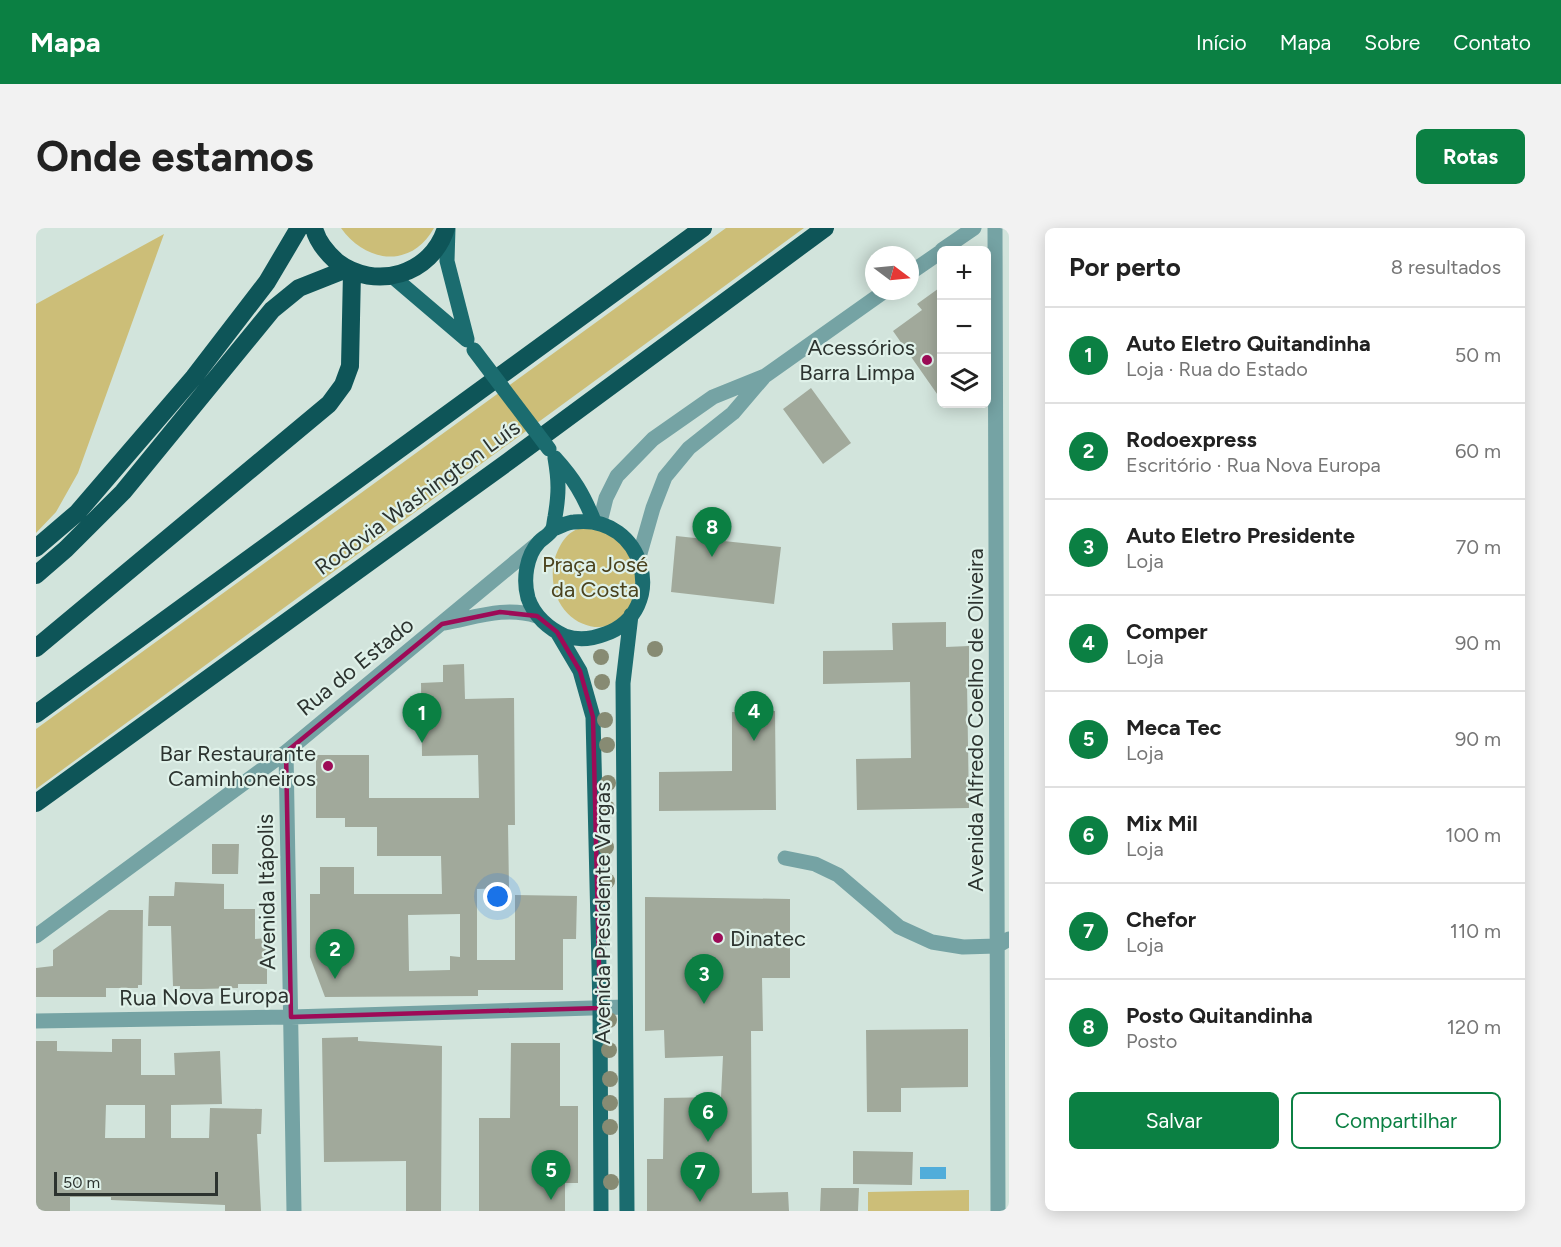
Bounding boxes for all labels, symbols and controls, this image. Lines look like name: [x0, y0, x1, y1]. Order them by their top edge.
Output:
text: Mapa: [30, 25, 101, 59]
text: Início: [1196, 30, 1247, 55]
text: Mapa: [1280, 30, 1331, 55]
text: Sobre: [1364, 30, 1420, 55]
text: Contato: [1453, 30, 1531, 55]
button: Rotas: [1416, 129, 1525, 184]
text: Onde estamos: [36, 131, 314, 182]
north arrow: [865, 246, 919, 300]
map controls: [937, 246, 991, 408]
button: +: [937, 246, 991, 300]
text: Por perto: [1069, 251, 1181, 283]
text: 8 resultados: [1391, 255, 1501, 279]
button: −: [937, 300, 991, 354]
text: Auto Eletro Quitandinha: [1126, 330, 1371, 357]
place label: Acessórios Barra Limpa: [799, 334, 915, 386]
text: 1: [1084, 343, 1093, 367]
text: 50 m: [1455, 343, 1501, 367]
marker: Acessórios Barra Limpa: [920, 353, 934, 367]
button: layers: [937, 354, 991, 408]
text: Loja · Rua do Estado: [1126, 357, 1308, 381]
street label: Rodovia Washington Luís: [309, 414, 525, 581]
text: Rodoexpress: [1126, 426, 1257, 453]
text: 2: [1083, 439, 1094, 463]
text: 60 m: [1455, 439, 1501, 463]
text: Escritório · Rua Nova Europa: [1126, 453, 1381, 477]
pin: 8: [692, 508, 732, 557]
text: Auto Eletro Presidente: [1126, 522, 1355, 549]
text: 3: [1083, 535, 1094, 559]
text: 70 m: [1455, 535, 1501, 559]
street label: Avenida Alfredo Coelho de Oliveira: [962, 548, 989, 892]
text: Loja: [1126, 549, 1164, 573]
park label: Praça José da Costa: [542, 551, 648, 603]
street label: Rua do Estado: [292, 611, 419, 722]
text: Comper: [1126, 618, 1208, 645]
text: 4: [1082, 631, 1095, 655]
text: 90 m: [1455, 631, 1501, 655]
text: Loja: [1126, 645, 1164, 669]
pin: 4: [734, 692, 774, 741]
pin: 1: [402, 694, 442, 743]
text: Meca Tec: [1126, 714, 1222, 741]
text: 5: [1083, 727, 1094, 751]
text: 90 m: [1455, 727, 1501, 751]
place label: Bar Restaurante Caminhoneiros: [159, 740, 316, 792]
text: Loja: [1126, 741, 1164, 765]
marker: Bar Restaurante Caminhoneiros: [321, 759, 335, 773]
street label: Avenida Presidente Vargas: [589, 782, 616, 1044]
text: Mix Mil: [1126, 810, 1198, 837]
street label: Avenida Itápolis: [252, 814, 281, 970]
text: 6: [1083, 823, 1094, 847]
text: 100 m: [1445, 823, 1501, 847]
text: Loja: [1126, 837, 1164, 861]
your location: [483, 882, 512, 911]
text: Chefor: [1126, 906, 1196, 933]
text: 7: [1083, 919, 1094, 943]
text: 110 m: [1450, 919, 1501, 943]
place label: Dinatec: [730, 925, 806, 952]
pin: 2: [316, 930, 354, 979]
marker: Dinatec: [711, 931, 725, 945]
text: Loja: [1126, 933, 1164, 957]
pin: 3: [684, 954, 724, 1004]
street label: Rua Nova Europa: [119, 982, 289, 1011]
text: Posto Quitandinha: [1126, 1002, 1313, 1029]
text: 8: [1082, 1015, 1095, 1039]
text: 120 m: [1447, 1015, 1501, 1039]
text: Posto: [1126, 1029, 1177, 1053]
pin: 6: [688, 1092, 728, 1142]
button: Salvar: [1069, 1092, 1279, 1149]
button: Compartilhar: [1291, 1092, 1501, 1149]
pin: 5: [532, 1150, 570, 1200]
pin: 7: [680, 1152, 720, 1202]
scale bar: [54, 1169, 218, 1196]
text: 50 m: [63, 1173, 100, 1192]

